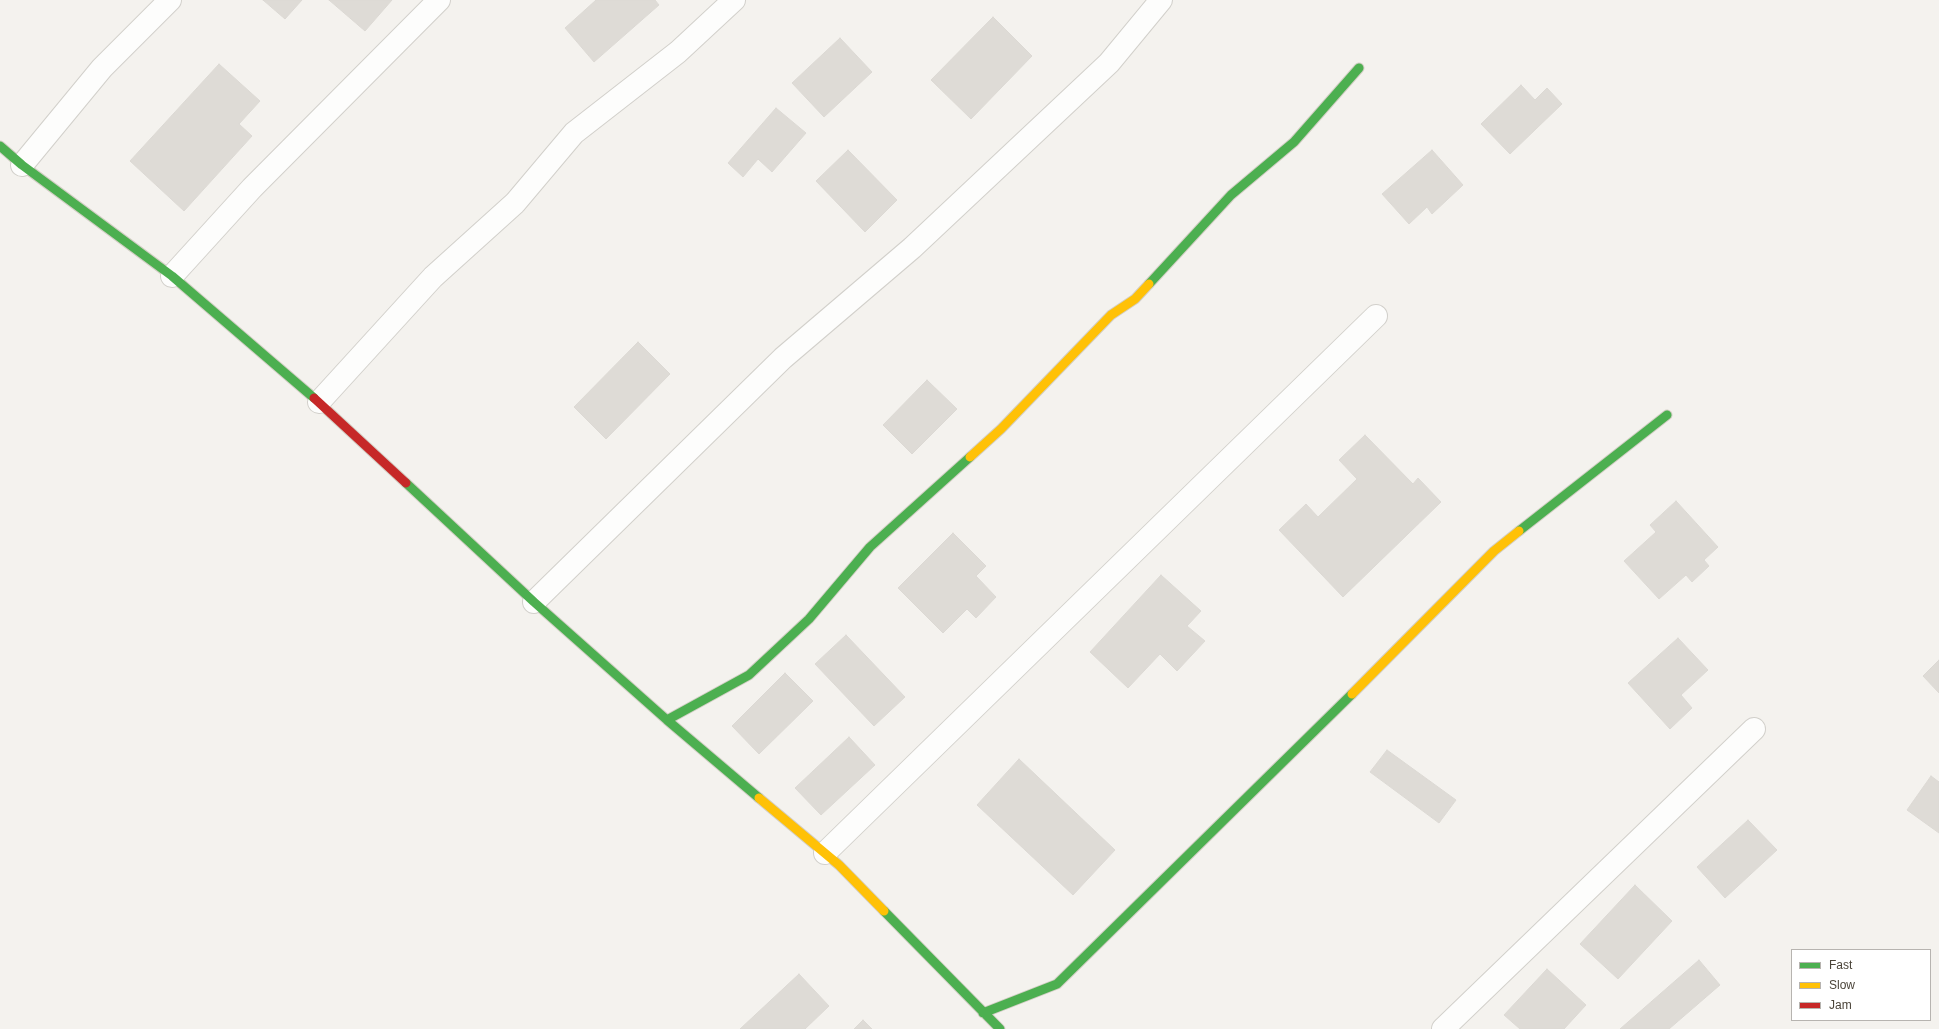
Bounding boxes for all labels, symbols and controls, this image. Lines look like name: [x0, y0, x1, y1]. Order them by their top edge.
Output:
legend: [1791, 949, 1931, 1021]
text: Fast: [1829, 958, 1852, 972]
text: Slow: [1829, 978, 1855, 992]
text: Jam: [1829, 998, 1852, 1012]

